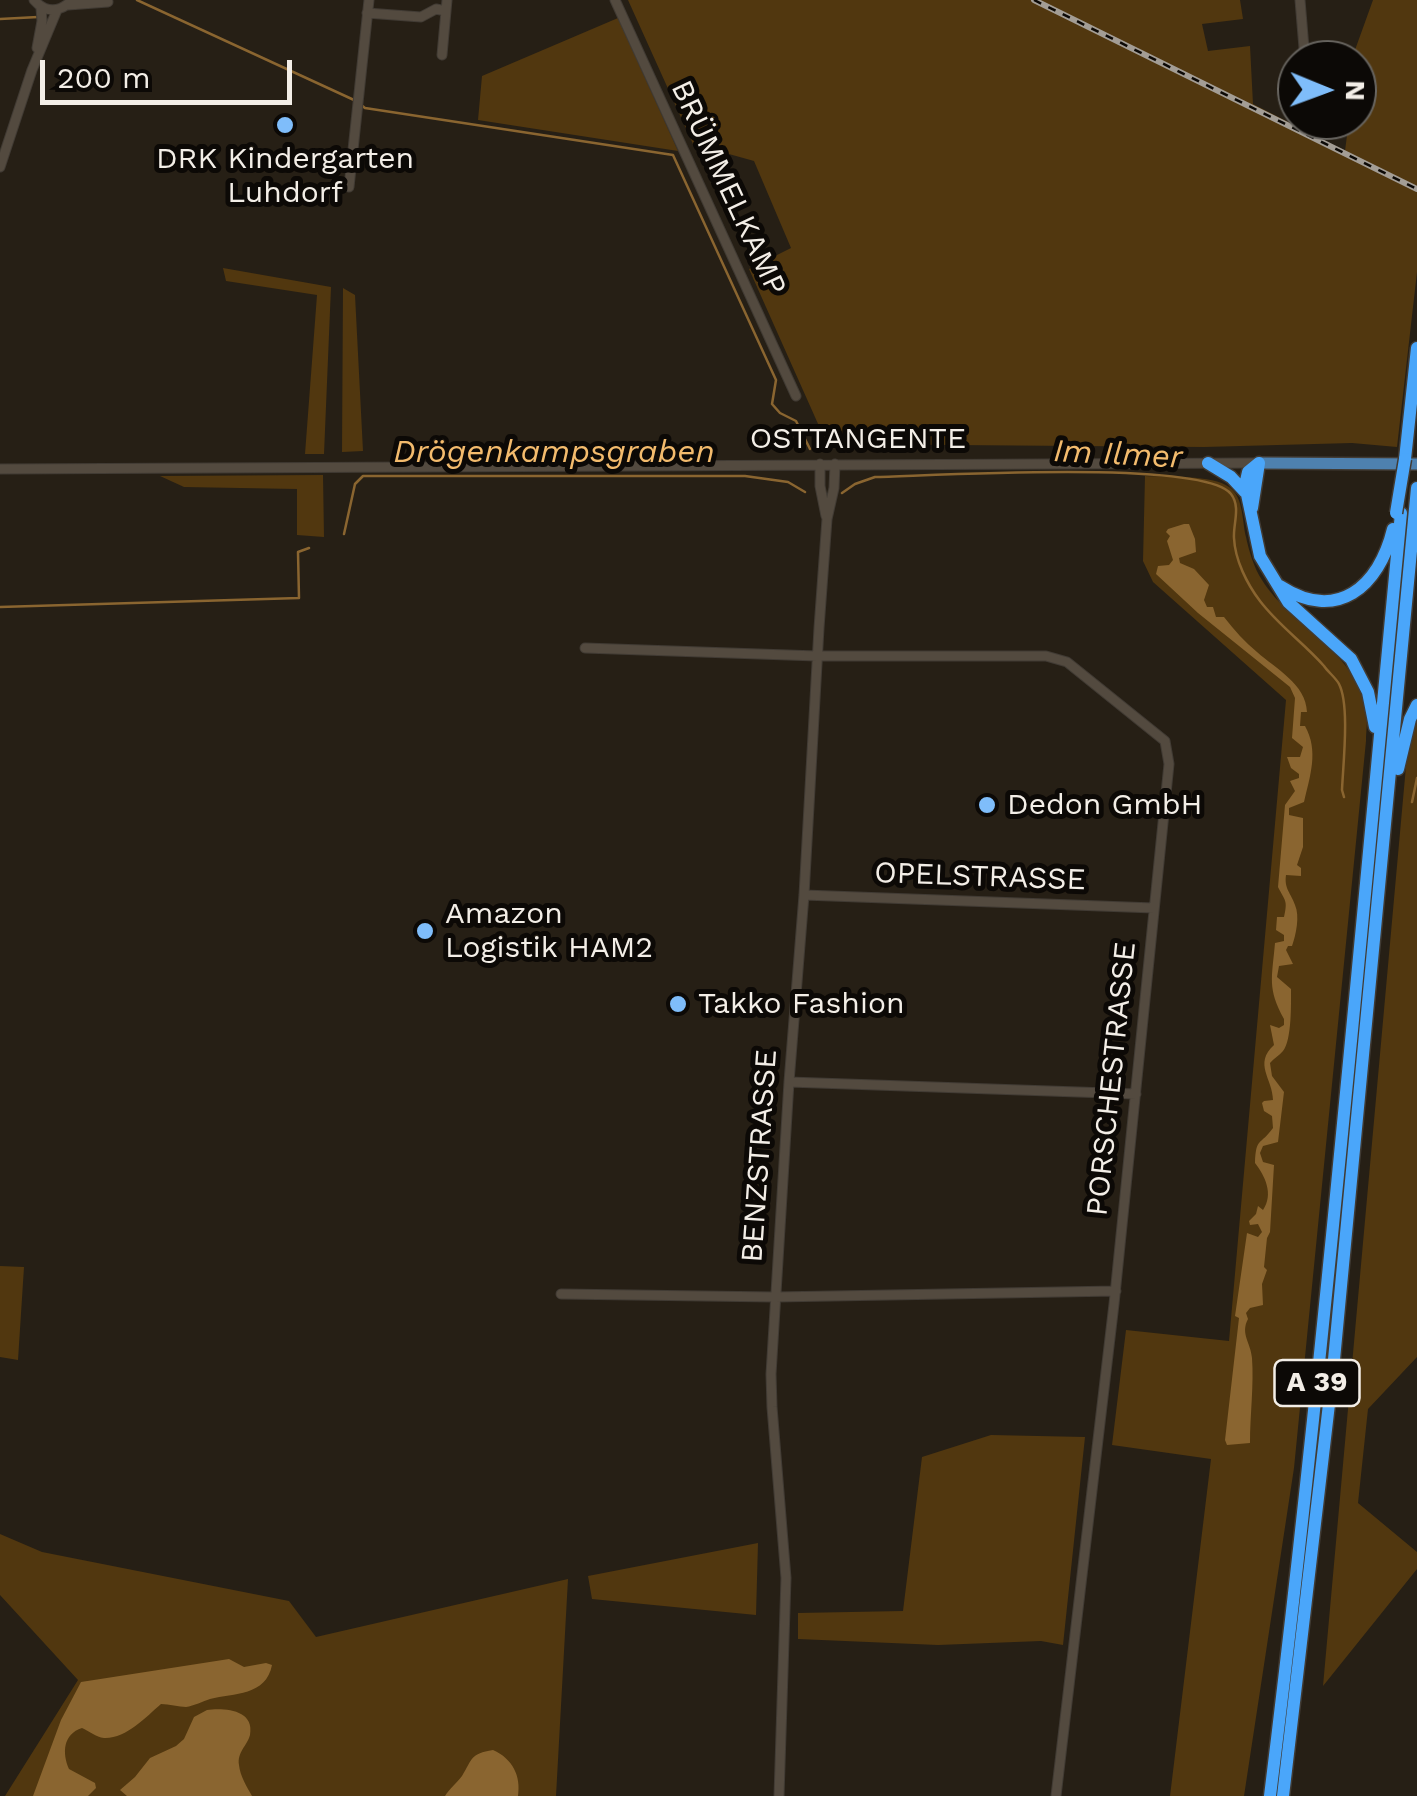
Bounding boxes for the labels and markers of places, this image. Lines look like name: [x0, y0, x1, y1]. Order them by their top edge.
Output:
marker: DRK Kindergarten Luhdorf: [274, 114, 296, 136]
place label: DRK Kindergarten Luhdorf: [156, 141, 414, 212]
place label: Dedon GmbH: [1007, 787, 1202, 823]
marker: Dedon GmbH: [976, 794, 998, 816]
place label: Amazon Logistik HAM2: [445, 896, 653, 966]
marker: Amazon Logistik HAM2: [414, 920, 436, 942]
place label: Takko Fashion: [698, 986, 904, 1022]
marker: Takko Fashion: [667, 993, 689, 1015]

